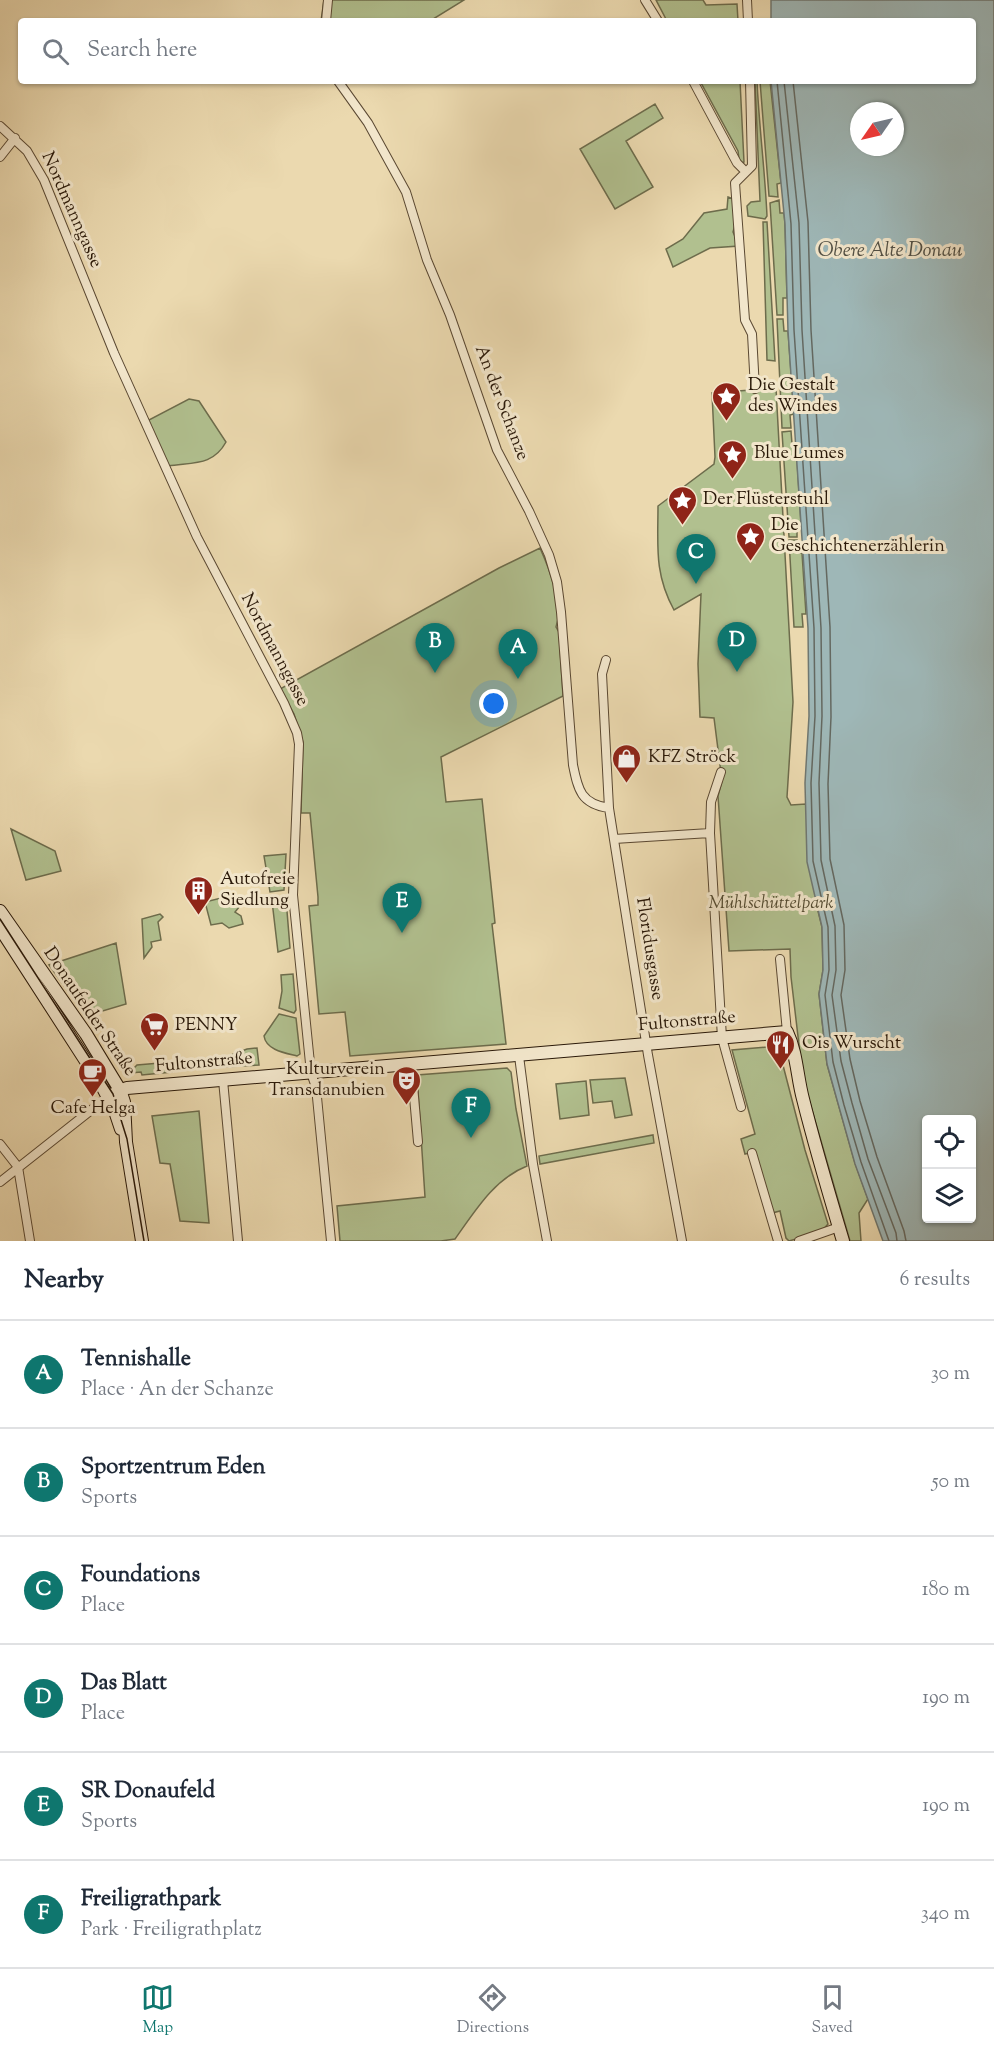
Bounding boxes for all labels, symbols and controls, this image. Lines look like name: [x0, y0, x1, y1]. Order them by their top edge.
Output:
search box: [18, 18, 976, 84]
icon: search: [39, 35, 72, 68]
text: Search here: [87, 35, 197, 67]
north arrow: [850, 102, 904, 156]
street label: Nordmanngasse: [34, 148, 108, 272]
water label: Obere Alte Donau: [817, 237, 963, 266]
street label: An der Schanze: [467, 342, 535, 464]
place label: Die Gestalt des Windes: [748, 373, 837, 420]
place icon: Die Gestalt des Windes: [711, 380, 743, 422]
place icon: Blue Lumes: [717, 438, 749, 480]
place label: Blue Lumes: [754, 441, 844, 467]
place icon: Der Flüsterstuhl: [666, 484, 698, 526]
place label: Der Flüsterstuhl: [703, 487, 829, 513]
place label: Die Geschichtenerzählerin: [771, 513, 945, 560]
place icon: Die Geschichtenerzählerin: [734, 520, 766, 562]
pin: C: [676, 534, 716, 584]
street label: Nordmanngasse: [233, 589, 315, 711]
pin: D: [718, 622, 756, 672]
pin: B: [416, 624, 454, 673]
pin: A: [498, 630, 538, 679]
your location: [479, 689, 508, 718]
shop icon: KFZ Ströck: [611, 742, 643, 784]
place label: KFZ Ströck: [648, 745, 736, 771]
place label: Autofreie Siedlung: [220, 867, 295, 914]
building icon: Autofreie Siedlung: [183, 874, 215, 916]
pin: E: [382, 884, 422, 933]
park label: Mühlschüttelpark: [709, 891, 833, 917]
street label: Floridusgasse: [628, 896, 670, 1002]
street label: Donaufelder Straße: [36, 942, 142, 1082]
street label: Fultonstraße: [637, 1005, 737, 1039]
supermarket icon: PENNY: [138, 1010, 170, 1052]
place label: PENNY: [175, 1013, 238, 1039]
restaurant icon: Ois Wurscht: [765, 1028, 797, 1070]
place label: Ois Wurscht: [802, 1031, 901, 1057]
street label: Fultonstraße: [154, 1046, 254, 1080]
cafe icon: Cafe Helga: [77, 1056, 109, 1098]
place label: Kulturverein Transdanubien: [268, 1057, 385, 1104]
theatre icon: Kulturverein Transdanubien: [390, 1064, 422, 1106]
pin: F: [452, 1088, 490, 1138]
place label: Cafe Helga: [50, 1096, 136, 1122]
map controls: [922, 1115, 976, 1223]
button: locate: [922, 1115, 976, 1169]
button: layers: [922, 1169, 976, 1223]
text: Nearby: [24, 1262, 104, 1299]
text: 6 results: [900, 1266, 970, 1295]
text: Tennishalle: [81, 1344, 191, 1376]
text: A: [35, 1360, 52, 1389]
text: 30 m: [931, 1360, 970, 1389]
text: Place · An der Schanze: [81, 1376, 274, 1405]
text: Sportzentrum Eden: [81, 1452, 266, 1484]
text: B: [37, 1468, 50, 1497]
text: 50 m: [932, 1468, 970, 1497]
text: Sports: [81, 1484, 137, 1513]
text: Foundations: [81, 1560, 200, 1592]
text: C: [35, 1576, 52, 1605]
text: 180 m: [922, 1576, 970, 1605]
text: Place: [81, 1592, 125, 1621]
text: Das Blatt: [81, 1668, 167, 1700]
text: D: [36, 1684, 51, 1713]
text: 190 m: [922, 1684, 970, 1713]
text: Place: [81, 1700, 125, 1729]
text: SR Donaufeld: [81, 1776, 215, 1808]
text: E: [37, 1792, 50, 1821]
text: 190 m: [922, 1792, 970, 1821]
text: Sports: [81, 1808, 137, 1837]
text: Freiligrathpark: [81, 1884, 221, 1916]
text: F: [38, 1900, 49, 1929]
text: 340 m: [921, 1900, 970, 1929]
text: Park · Freiligrathplatz: [81, 1916, 262, 1945]
tab: Map: [141, 1981, 174, 2040]
tab: Directions: [457, 1981, 529, 2040]
tab: Saved: [812, 1981, 853, 2040]

